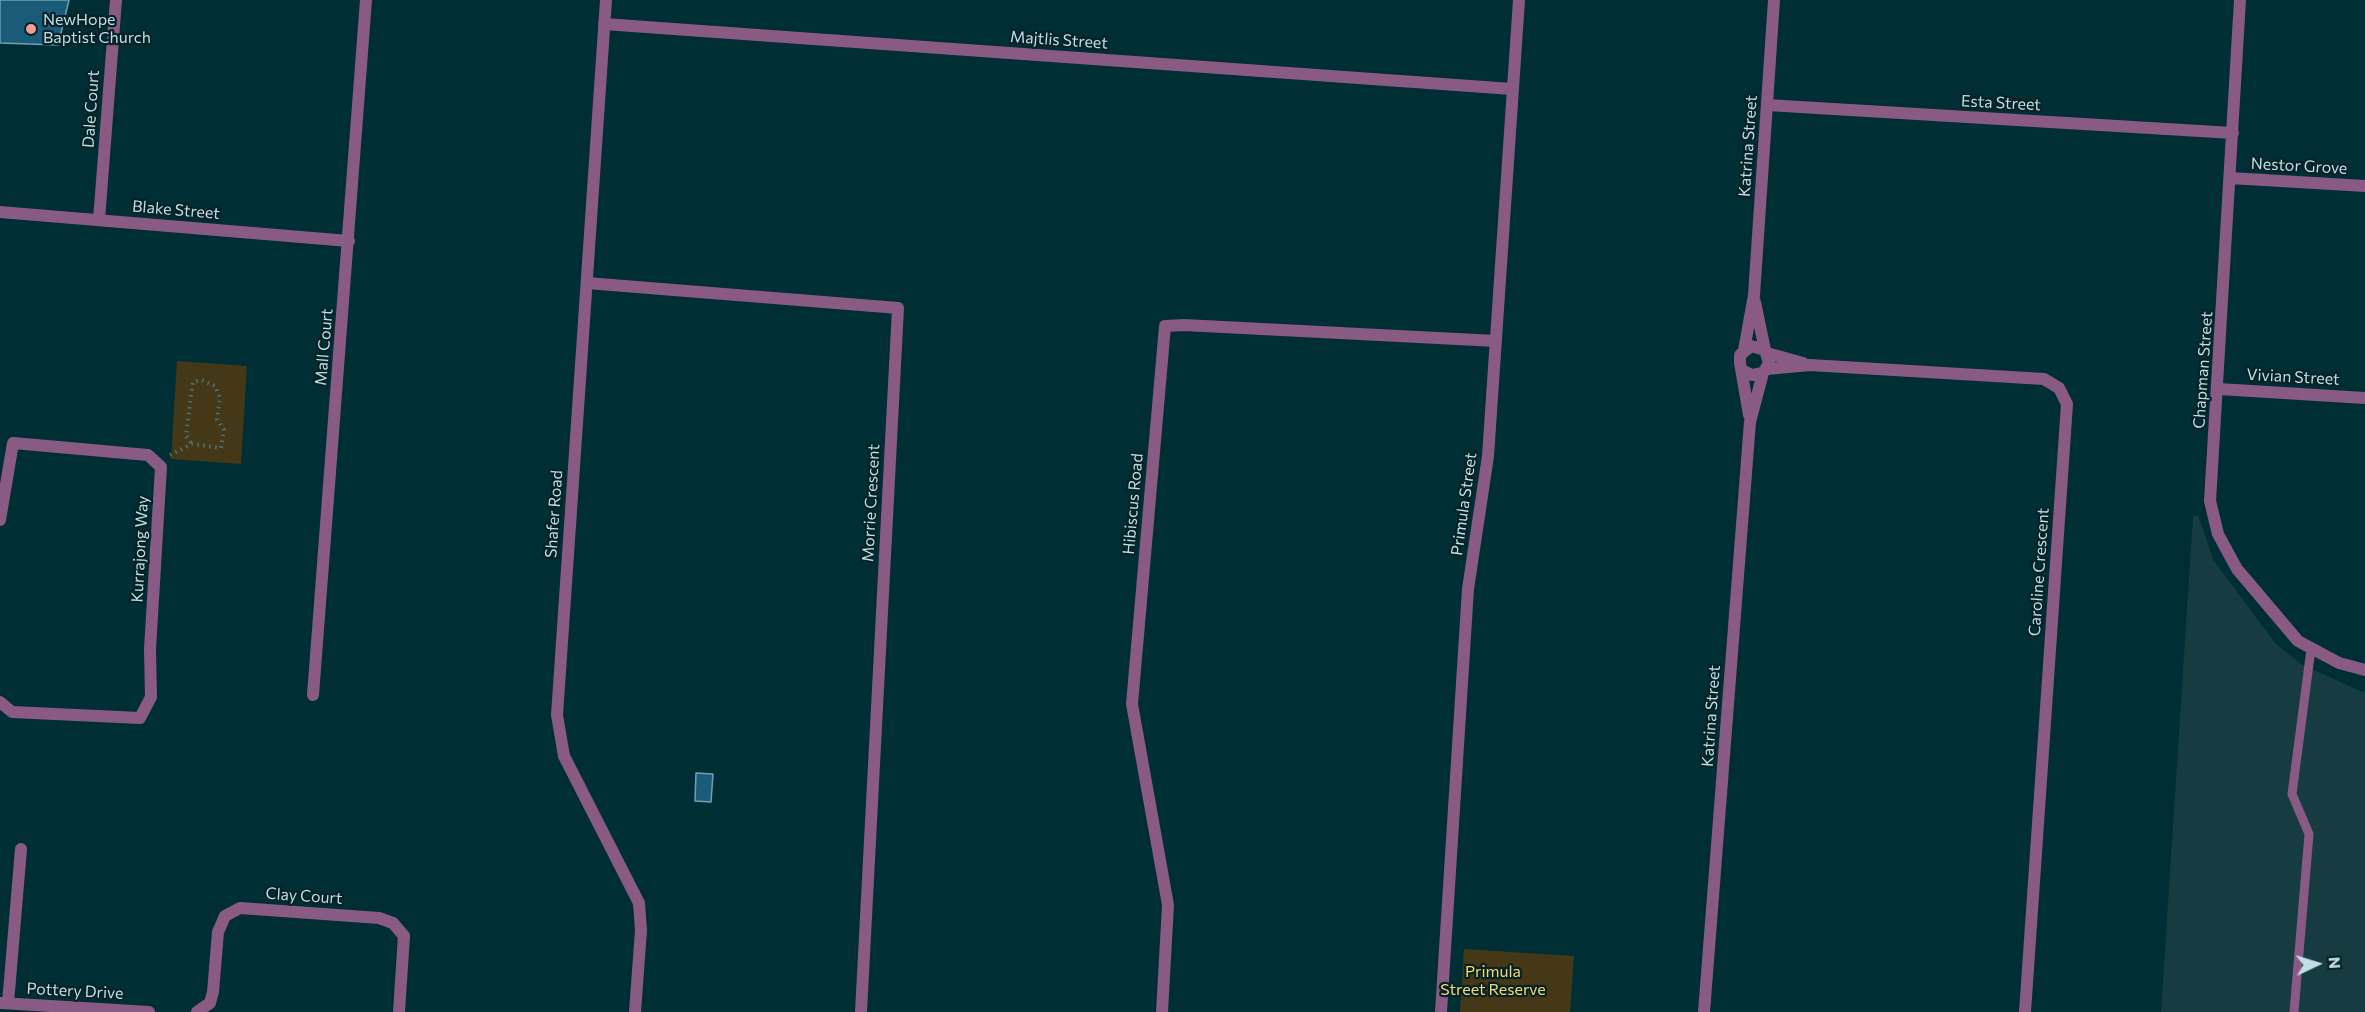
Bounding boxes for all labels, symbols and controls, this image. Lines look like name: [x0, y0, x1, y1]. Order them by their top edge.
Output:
place label: NewHope Baptist Church: [43, 10, 151, 48]
marker: NewHope Baptist Church: [24, 22, 38, 36]
street label: Majtlis Street: [1009, 27, 1109, 53]
street label: Dale Court: [79, 69, 103, 149]
street label: Esta Street: [1961, 91, 2041, 115]
street label: Katrina Street: [1735, 94, 1761, 198]
street label: Nestor Grove: [2250, 154, 2348, 178]
street label: Blake Street: [131, 197, 221, 223]
street label: Mall Court: [311, 308, 337, 386]
street label: Chapman Street: [2189, 311, 2217, 429]
street label: Vivian Street: [2246, 365, 2340, 389]
street label: Morrie Crescent: [858, 444, 884, 562]
street label: Primula Street: [1447, 451, 1481, 557]
street label: Hibiscus Road: [1119, 453, 1147, 555]
street label: Shafer Road: [541, 469, 567, 559]
street label: Kurrajong Way: [128, 495, 152, 603]
street label: Caroline Crescent: [2025, 507, 2053, 637]
street label: Katrina Street: [1698, 664, 1724, 768]
street label: Clay Court: [265, 884, 343, 908]
north arrow: [2287, 934, 2347, 994]
text: N: [2326, 956, 2345, 969]
park label: Primula Street Reserve: [1440, 962, 1546, 1000]
street label: Pottery Drive: [26, 979, 124, 1003]

